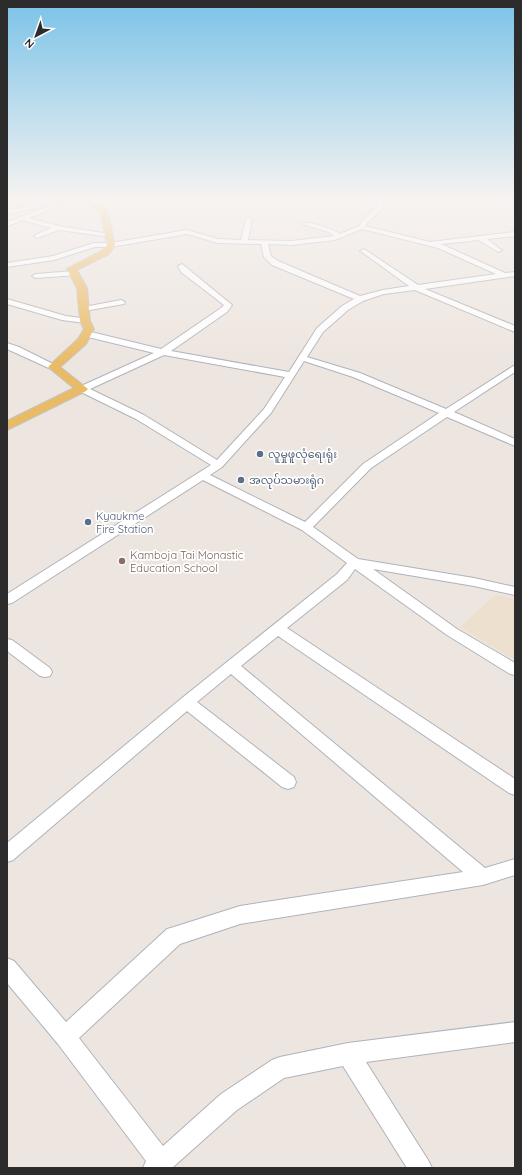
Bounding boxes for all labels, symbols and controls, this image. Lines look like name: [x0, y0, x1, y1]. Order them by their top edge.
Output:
north arrow: [16, 16, 56, 56]
text: N: [22, 36, 37, 51]
place label: လူမှုဖူလုံရေးရုံး: [268, 447, 337, 463]
marker: လူမှုဖူလုံရေးရုံး: [255, 449, 265, 459]
place label: အလုပ်သမားရုံဂ: [249, 473, 324, 489]
marker: အလုပ်သမားရုံဂ: [236, 475, 246, 485]
place label: Kyaukme Fire Station: [96, 509, 153, 536]
marker: Kyaukme Fire Station: [83, 517, 93, 527]
place label: Kamboja Tai Monastic Education School: [130, 548, 244, 575]
marker: Kamboja Tai Monastic Education School: [117, 556, 127, 566]

